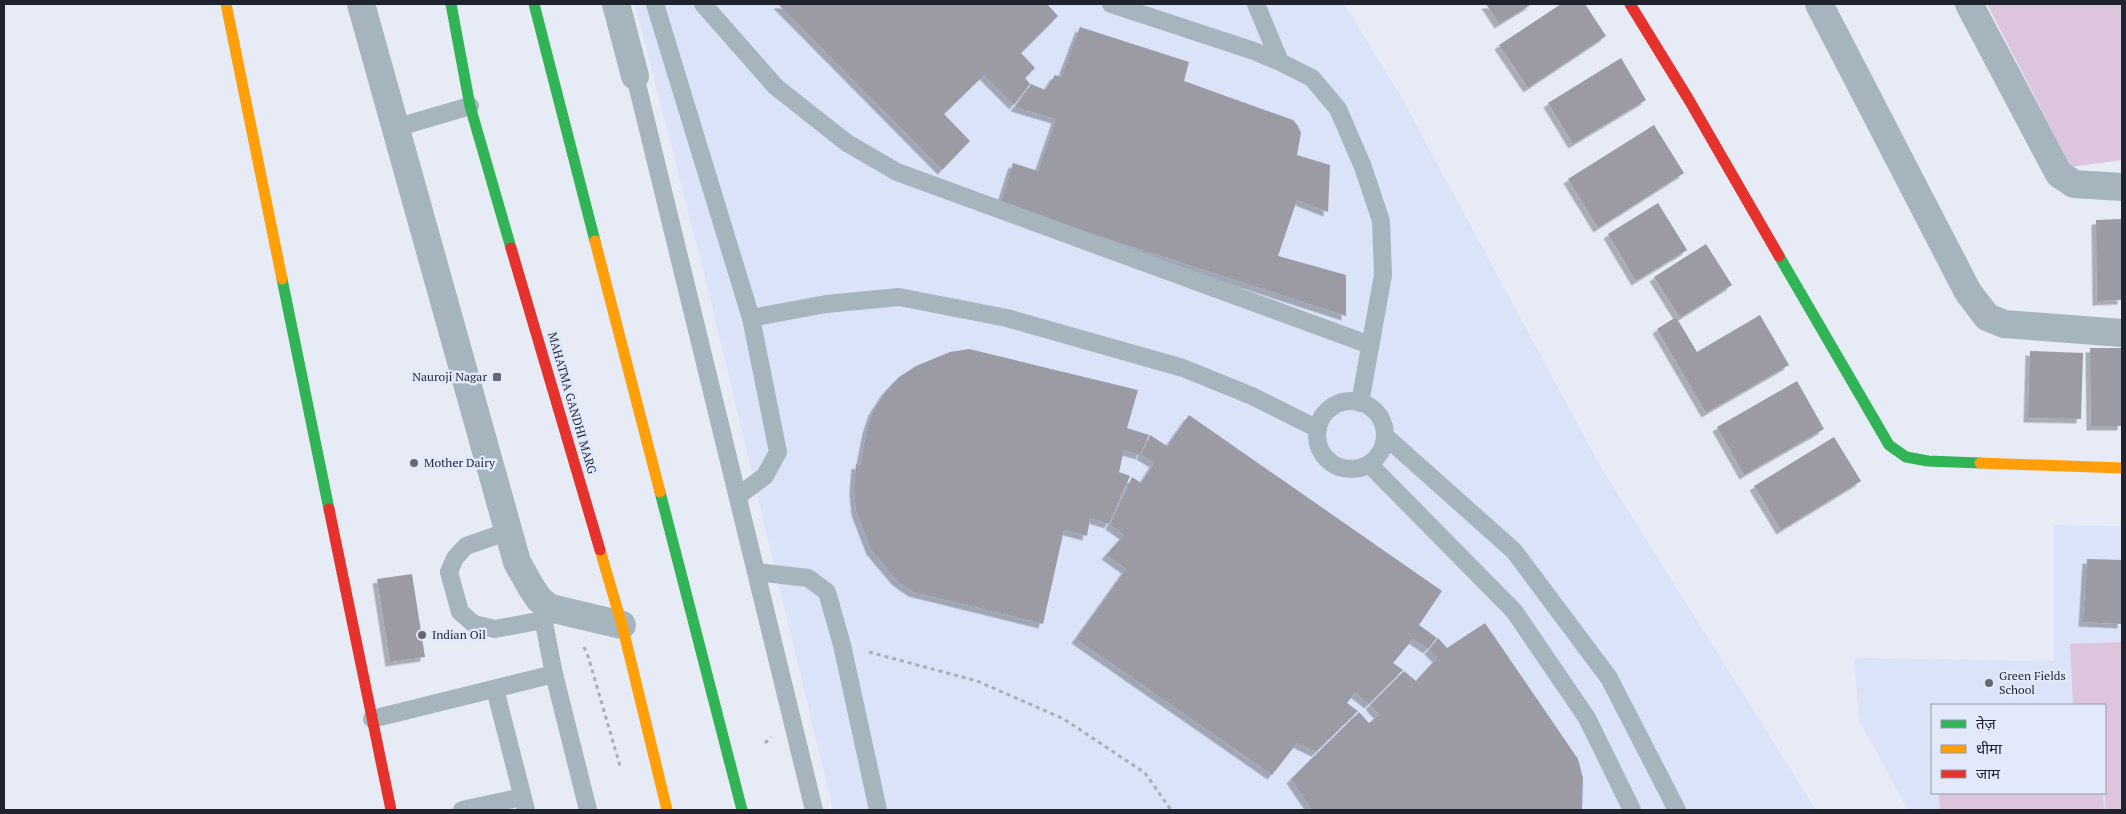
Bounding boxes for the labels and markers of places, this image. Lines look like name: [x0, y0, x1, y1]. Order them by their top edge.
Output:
place label: Nauroji Nagar: [412, 369, 487, 384]
marker: Nauroji Nagar: [491, 371, 503, 383]
place label: Mother Dairy: [424, 455, 496, 470]
marker: Mother Dairy: [408, 457, 420, 469]
place label: Indian Oil: [432, 627, 486, 642]
marker: Indian Oil: [416, 629, 428, 641]
place label: Green Fields School: [1999, 668, 2066, 697]
marker: Green Fields School: [1983, 677, 1995, 689]

